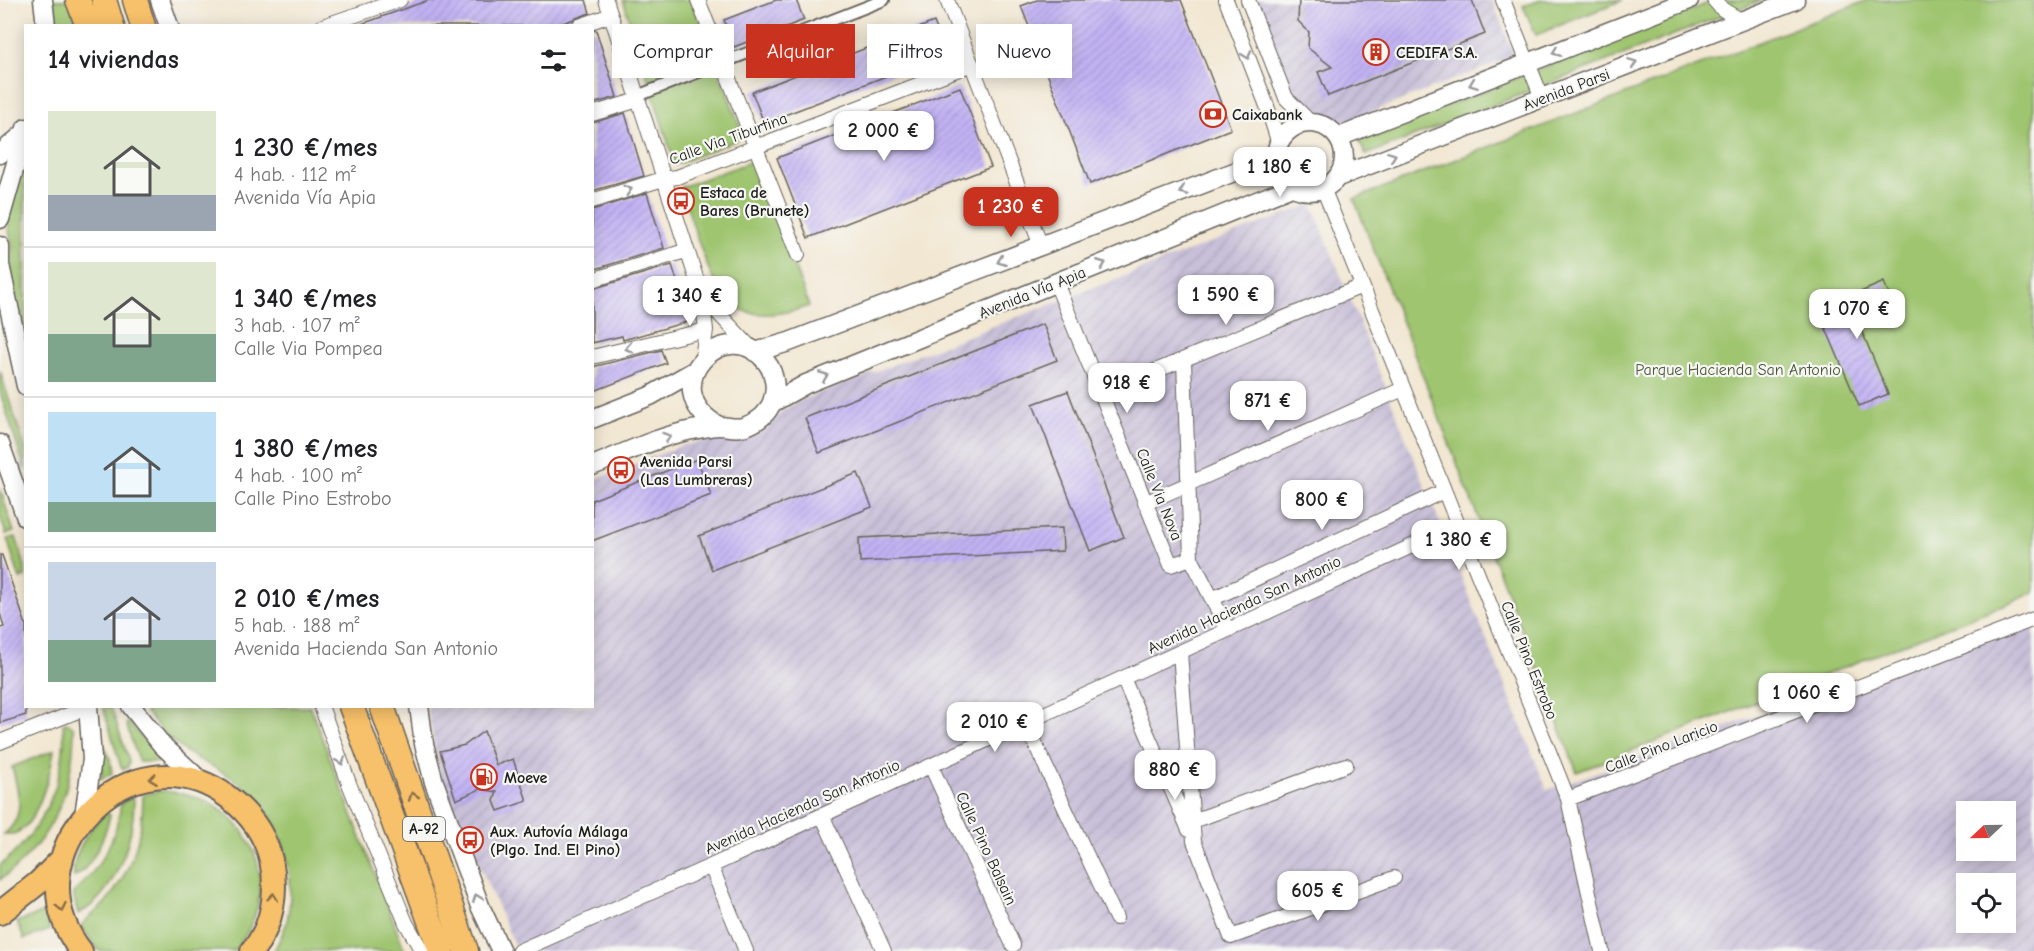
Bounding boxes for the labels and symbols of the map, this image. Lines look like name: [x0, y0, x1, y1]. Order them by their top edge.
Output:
building icon: CEDIFA S.A.: [1361, 37, 1391, 67]
place label: CEDIFA S.A.: [1396, 44, 1477, 62]
one-way arrow: [1551, 45, 1562, 57]
one-way arrow: [1240, 48, 1252, 59]
one-way arrow: [1627, 58, 1638, 70]
street label: Avenida Parsi: [1520, 65, 1612, 115]
one-way arrow: [1469, 77, 1479, 90]
bank icon: Caixabank: [1198, 99, 1228, 129]
place label: Caixabank: [1232, 106, 1302, 124]
street label: Calle Via Tiburtina: [667, 109, 790, 169]
pin: 2 000 €: [829, 111, 939, 162]
pin: 1 180 €: [1225, 147, 1335, 198]
one-way arrow: [1386, 151, 1397, 163]
one-way arrow: [622, 184, 633, 197]
place label: Estaca de Bares (Brunete): [700, 184, 809, 220]
one-way arrow: [1178, 184, 1188, 197]
bus stop icon: Estaca de Bares (Brunete): [666, 186, 696, 216]
pin: 1 230 €: [956, 187, 1066, 238]
one-way arrow: [996, 254, 1007, 266]
one-way arrow: [1096, 259, 1107, 271]
street label: Avenida Vía Apia: [976, 263, 1088, 323]
pin: 1 590 €: [1171, 275, 1281, 326]
pin: 1 340 €: [635, 276, 745, 327]
pin: 1 070 €: [1802, 289, 1912, 340]
one-way arrow: [624, 341, 634, 354]
park label: Parque Hacienda San Antonio: [1635, 361, 1841, 379]
pin: 918 €: [1085, 363, 1169, 414]
one-way arrow: [818, 371, 829, 383]
pin: 871 €: [1226, 381, 1310, 432]
one-way arrow: [661, 432, 672, 444]
street label: Calle Via Nova: [1132, 446, 1186, 543]
place label: Avenida Parsi (Las Lumbreras): [640, 453, 753, 489]
bus stop icon: Avenida Parsi (Las Lumbreras): [606, 455, 636, 485]
pin: 800 €: [1280, 480, 1364, 531]
pin: 1 380 €: [1404, 520, 1514, 571]
street label: Avenida Hacienda San Antonio: [1145, 552, 1344, 658]
street label: Calle Pino Estrobo: [1497, 599, 1561, 722]
pin: 1 060 €: [1752, 673, 1862, 724]
pin: 2 010 €: [940, 702, 1050, 753]
street label: Calle Pino Laricio: [1602, 717, 1720, 777]
pin: 880 €: [1133, 750, 1217, 801]
one-way arrow: [334, 756, 347, 766]
street label: Avenida Hacienda San Antonio: [702, 756, 903, 858]
fuel station icon: Moeve: [469, 762, 499, 792]
place label: Moeve: [504, 769, 548, 787]
one-way arrow: [148, 772, 157, 785]
street label: Calle Pino Balsain: [952, 789, 1020, 908]
one-way arrow: [408, 791, 421, 802]
north arrow: [1956, 801, 2016, 861]
road number: A-92: [403, 817, 445, 841]
place label: Aux. Autovía Málaga (Plgo. Ind. El Pino): [490, 823, 628, 859]
bus stop icon: Aux. Autovía Málaga (Plgo. Ind. El Pino): [455, 825, 485, 855]
pin: 605 €: [1276, 871, 1360, 922]
one-way arrow: [266, 893, 279, 902]
one-way arrow: [472, 893, 485, 904]
one-way arrow: [54, 902, 67, 912]

